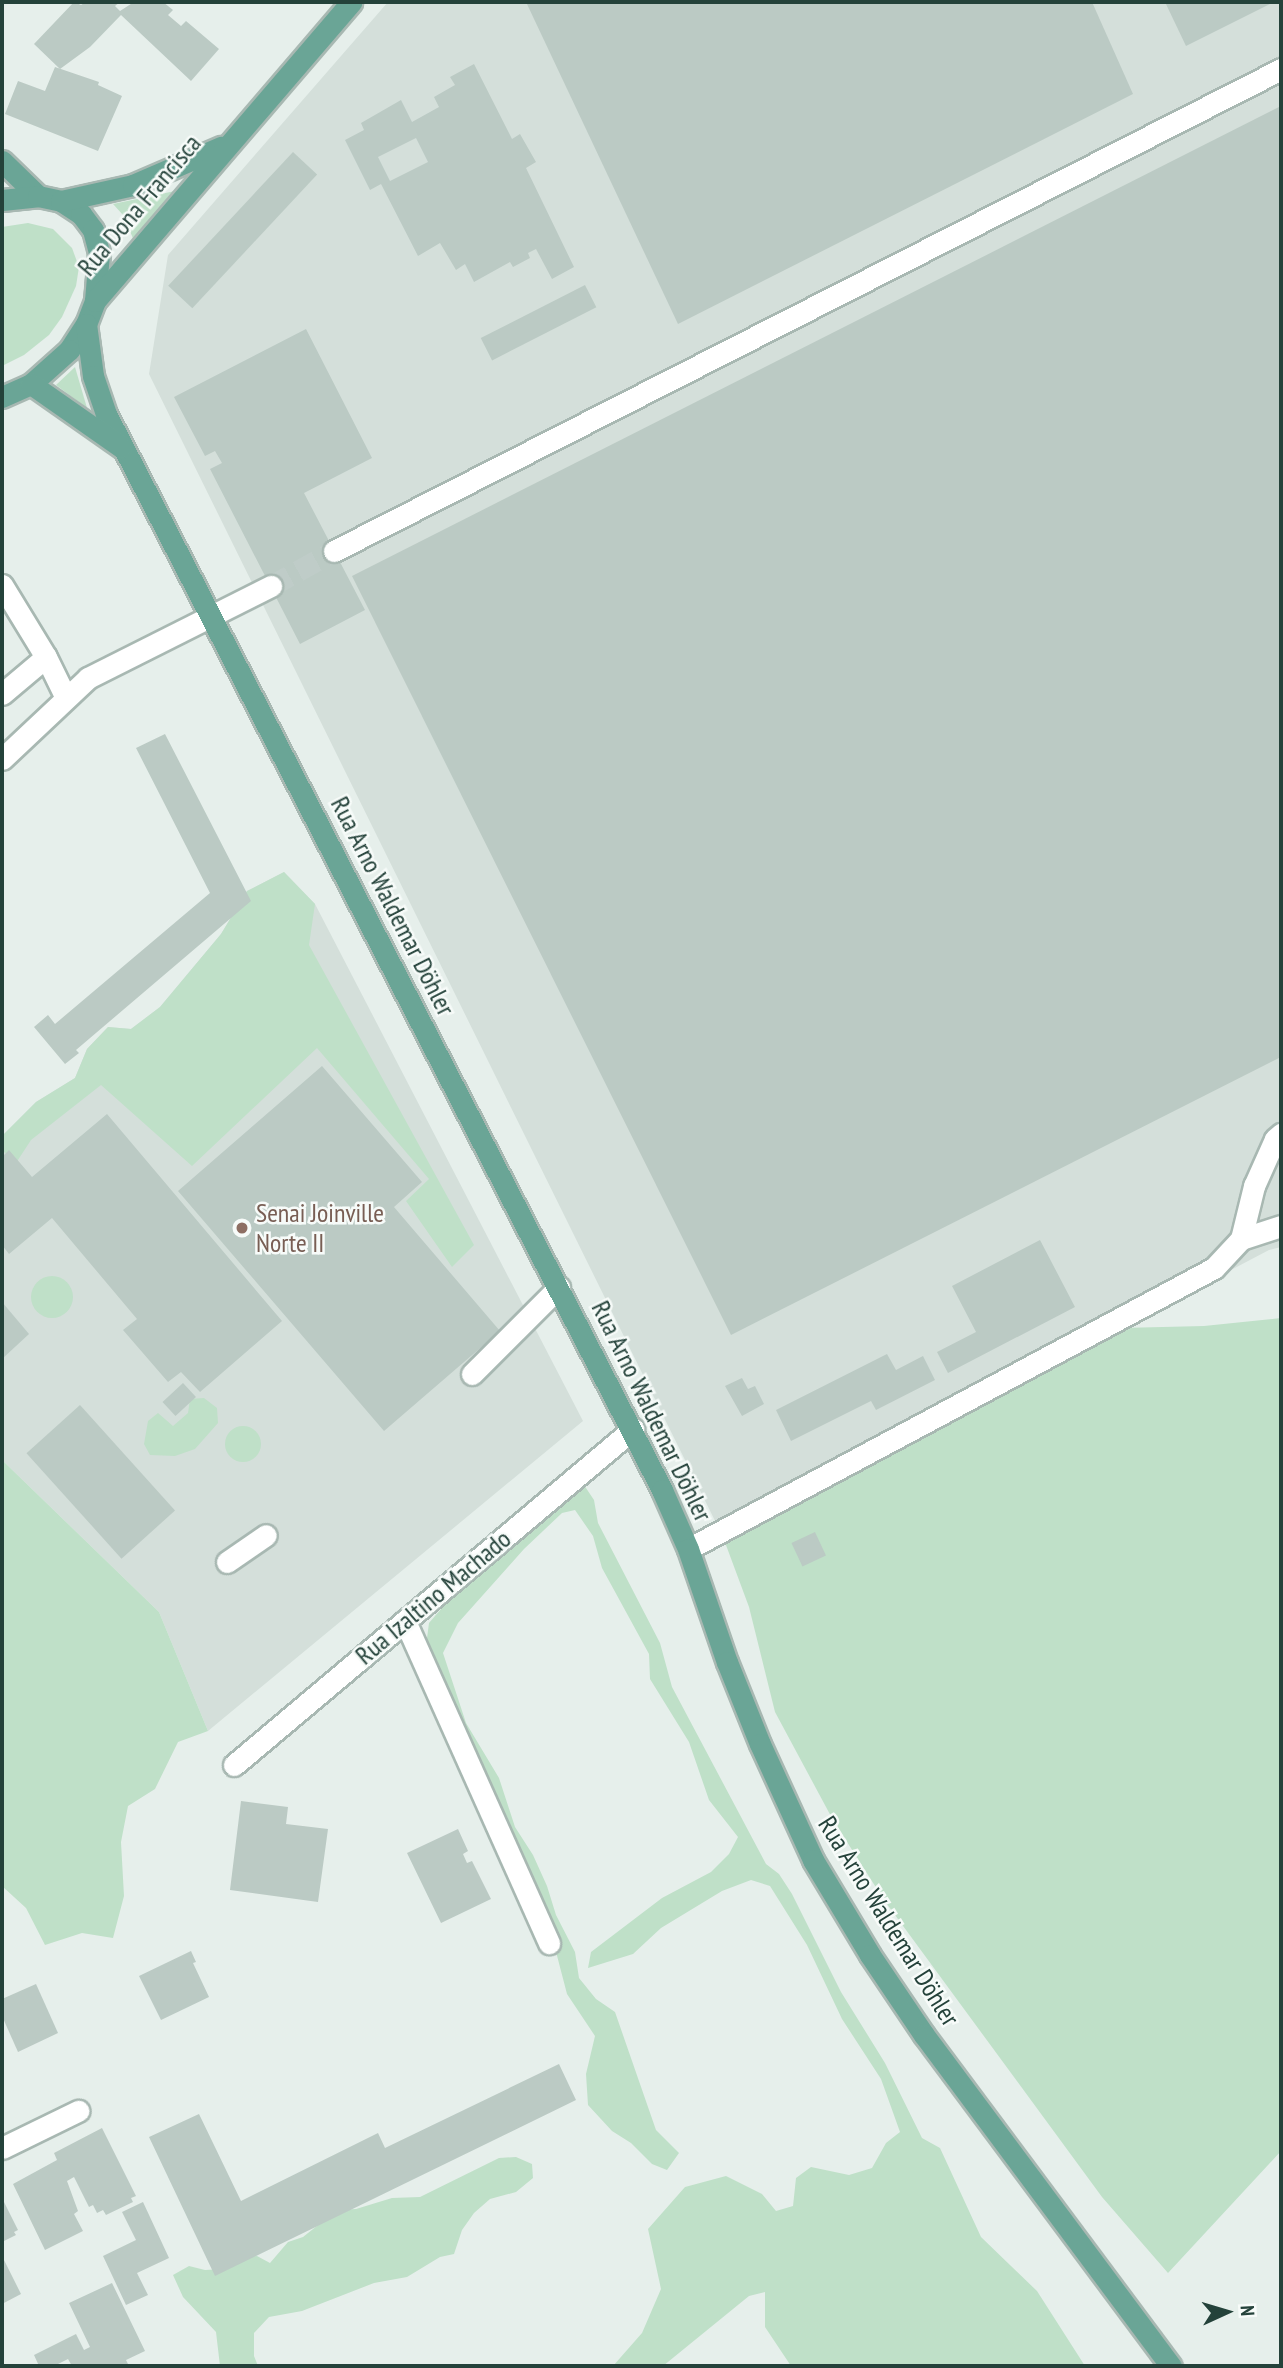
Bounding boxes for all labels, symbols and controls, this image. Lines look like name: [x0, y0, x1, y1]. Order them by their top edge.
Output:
street label: Rua Dona Francisca: [71, 128, 207, 282]
street label: Rua Arno Waldemar Döhler: [324, 791, 462, 1021]
place label: Senai Joinville Norte II: [256, 1197, 384, 1258]
marker: Senai Joinville Norte II: [234, 1220, 250, 1236]
street label: Rua Arno Waldemar Döhler: [585, 1295, 719, 1527]
street label: Rua Izaltino Machado: [349, 1523, 517, 1671]
street label: Rua Arno Waldemar Döhler: [812, 1810, 966, 2032]
north arrow: [1192, 2277, 1262, 2347]
text: N: [1236, 2305, 1260, 2316]

